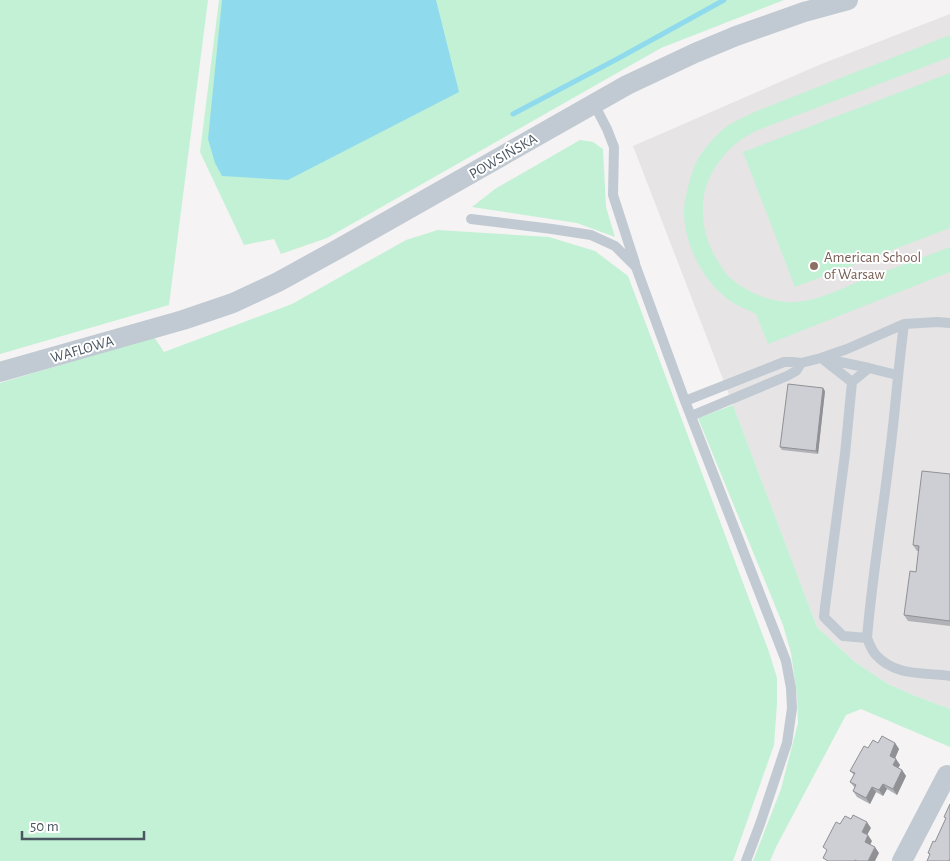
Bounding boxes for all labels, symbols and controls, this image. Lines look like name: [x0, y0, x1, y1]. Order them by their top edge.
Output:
street label: POWSIŃSKA: [466, 129, 540, 182]
place label: American School of Warsaw: [824, 250, 921, 282]
marker: American School of Warsaw: [808, 260, 820, 272]
street label: WAFLOWA: [49, 333, 116, 366]
scale bar: [22, 808, 145, 840]
text: 50 m: [30, 819, 59, 834]

